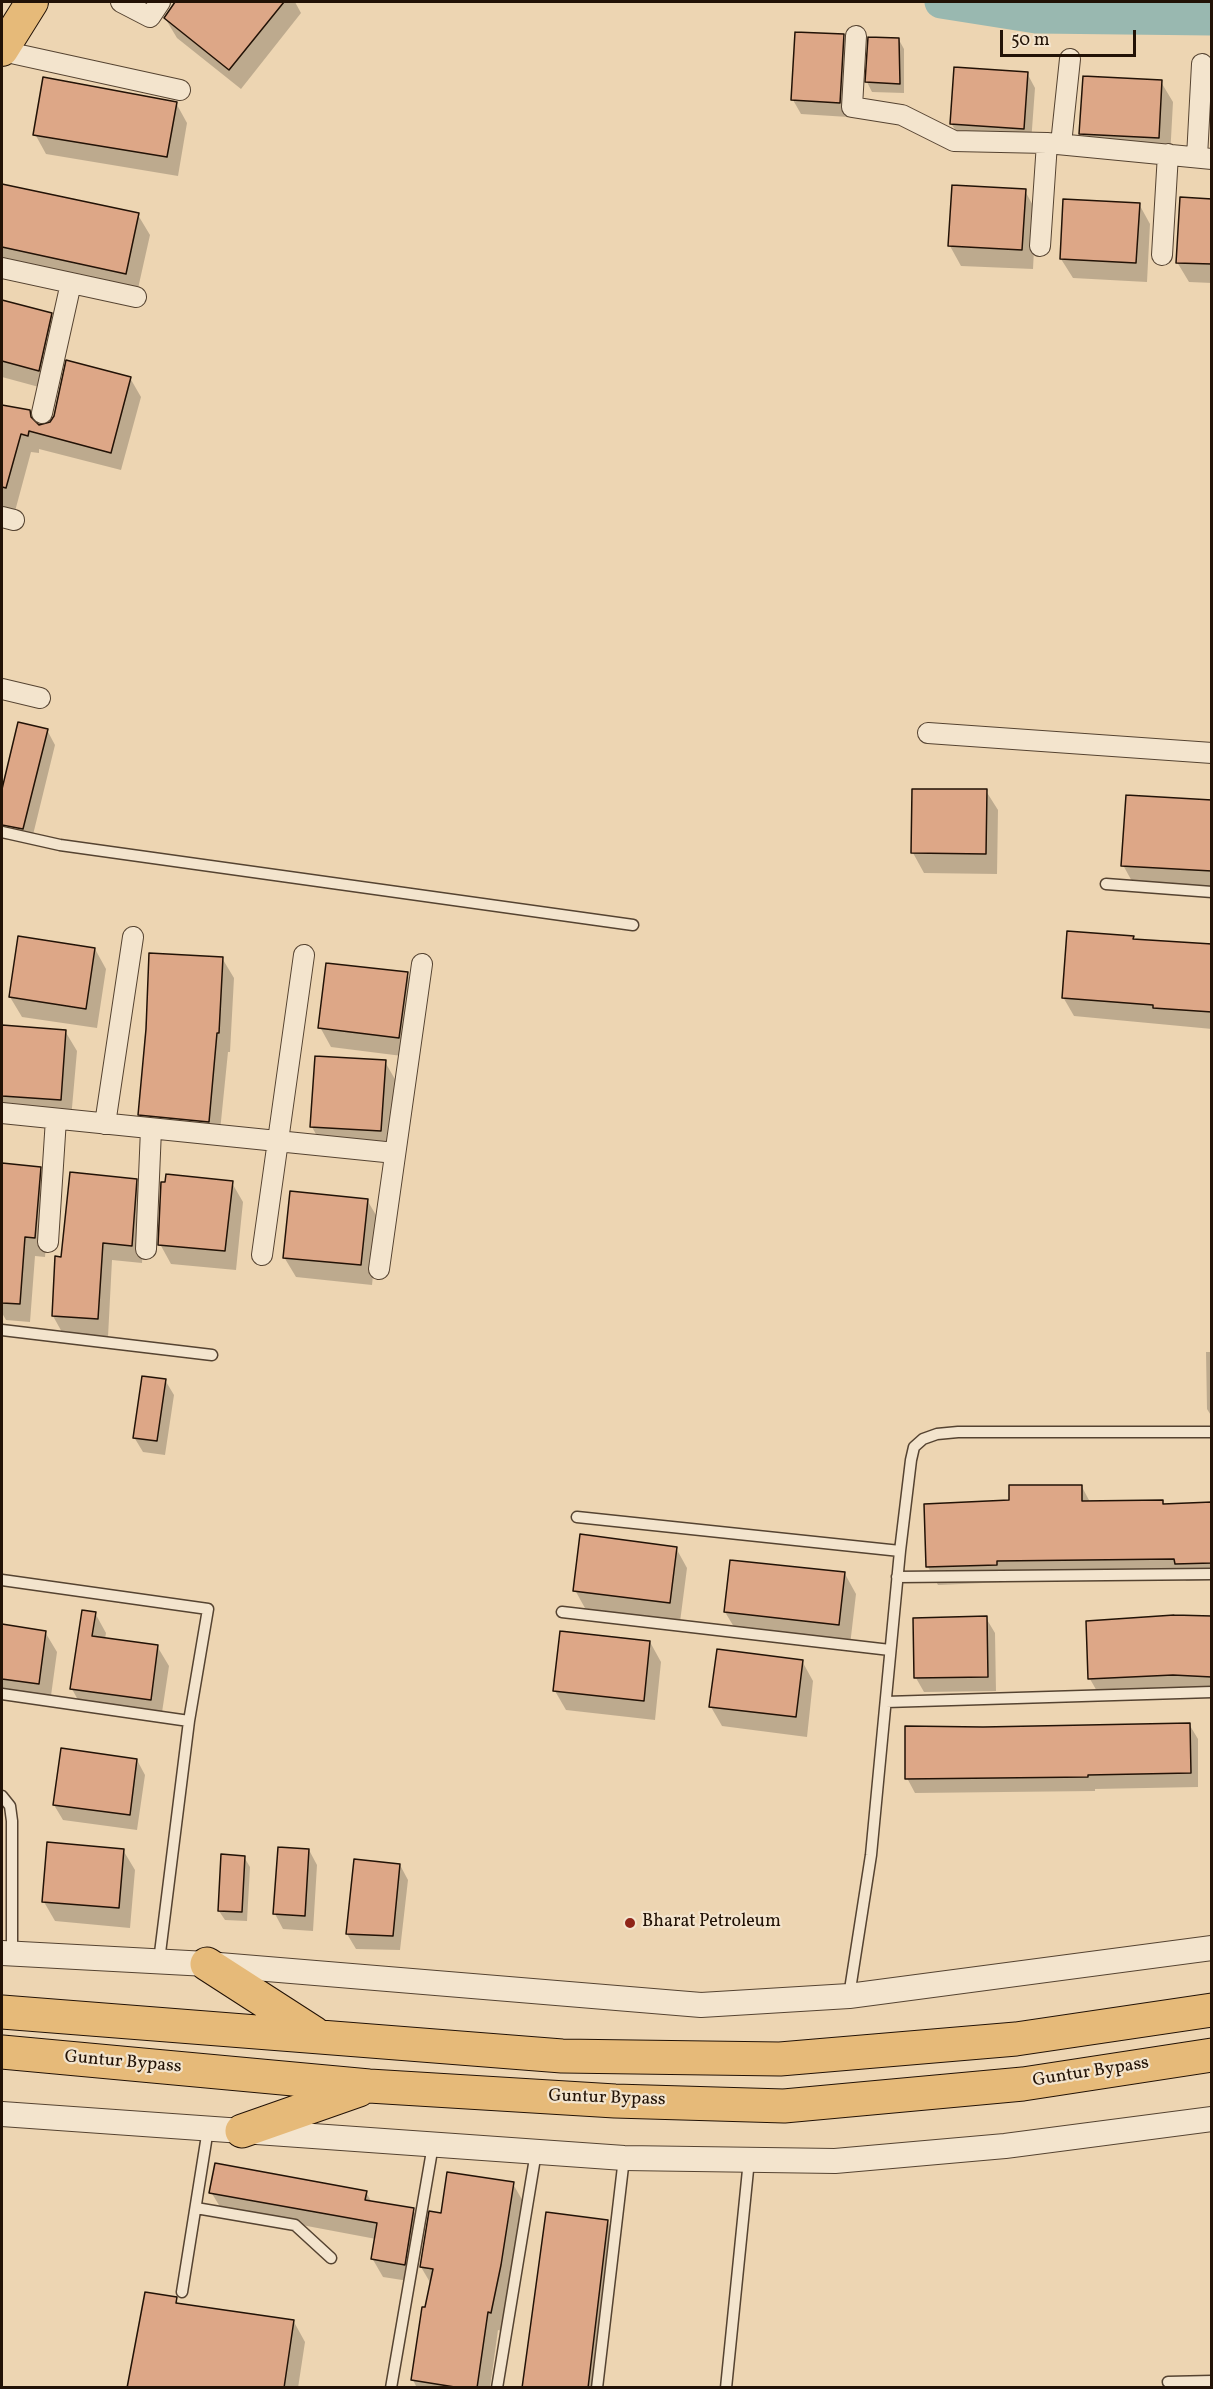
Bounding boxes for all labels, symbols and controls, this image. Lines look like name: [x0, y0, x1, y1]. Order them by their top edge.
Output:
scale bar: [1003, 18, 1140, 56]
text: 50 m: [1011, 28, 1050, 53]
place label: Bharat Petroleum: [642, 1912, 781, 1934]
marker: Bharat Petroleum: [623, 1916, 637, 1930]
street label: Guntur Bypass: [64, 2047, 182, 2079]
street label: Guntur Bypass: [1031, 2053, 1151, 2093]
street label: Guntur Bypass: [548, 2086, 666, 2112]

